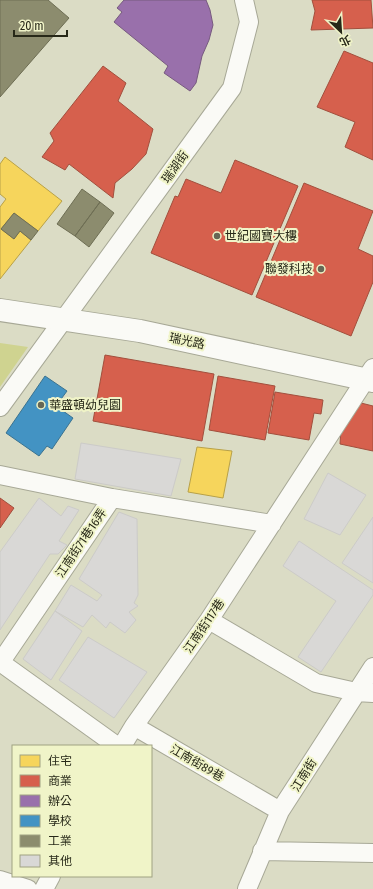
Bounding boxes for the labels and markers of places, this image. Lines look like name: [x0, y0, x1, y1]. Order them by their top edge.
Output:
place label: 世紀國寶大樓: [225, 229, 297, 243]
marker: 世紀國寶大樓: [212, 231, 222, 241]
place label: 聯發科技: [265, 262, 313, 276]
marker: 聯發科技: [316, 264, 326, 274]
place label: 華盛頓幼兒園: [49, 398, 121, 412]
marker: 華盛頓幼兒園: [36, 400, 46, 410]

